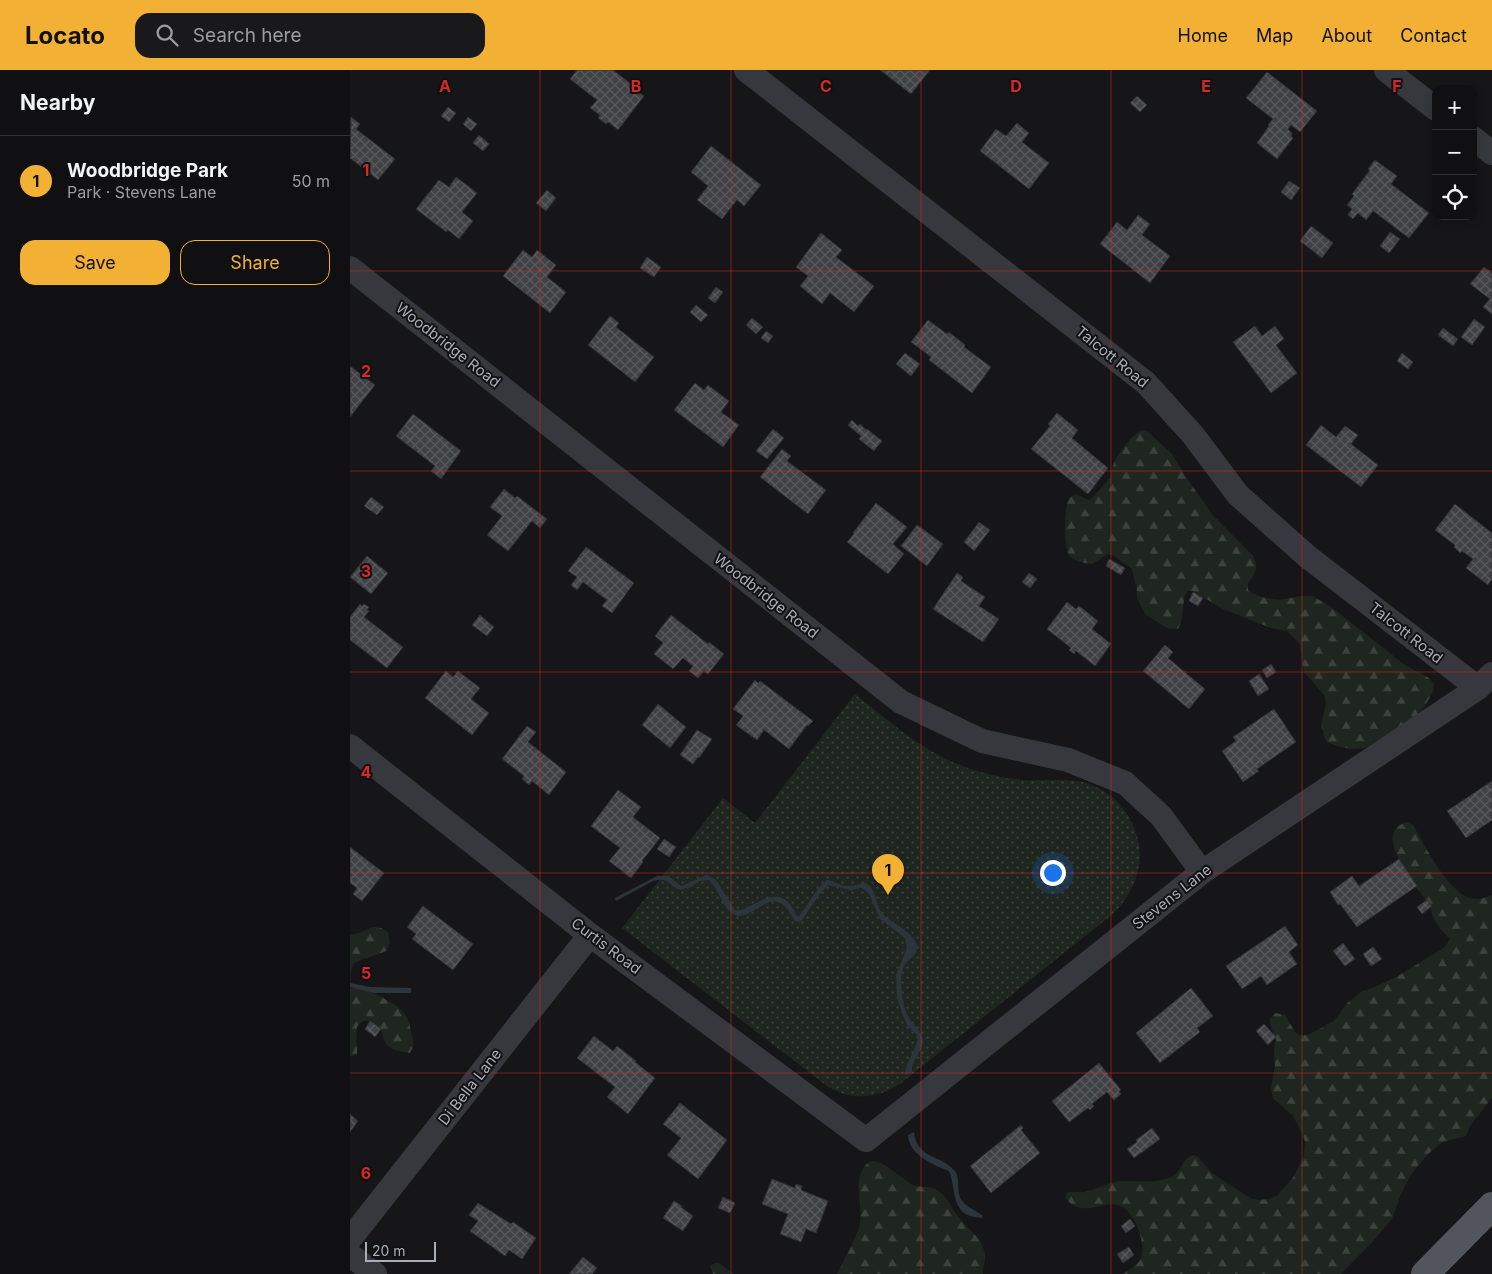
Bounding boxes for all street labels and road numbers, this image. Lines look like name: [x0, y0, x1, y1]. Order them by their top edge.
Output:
street label: Woodbridge Road: [392, 298, 504, 391]
street label: Talcott Road: [1072, 322, 1153, 392]
street label: Woodbridge Road: [710, 549, 822, 642]
street label: Talcott Road: [1366, 598, 1447, 667]
street label: Stevens Lane: [1128, 860, 1215, 933]
street label: Curtis Road: [568, 913, 645, 978]
street label: Di Bella Lane: [434, 1045, 505, 1129]

